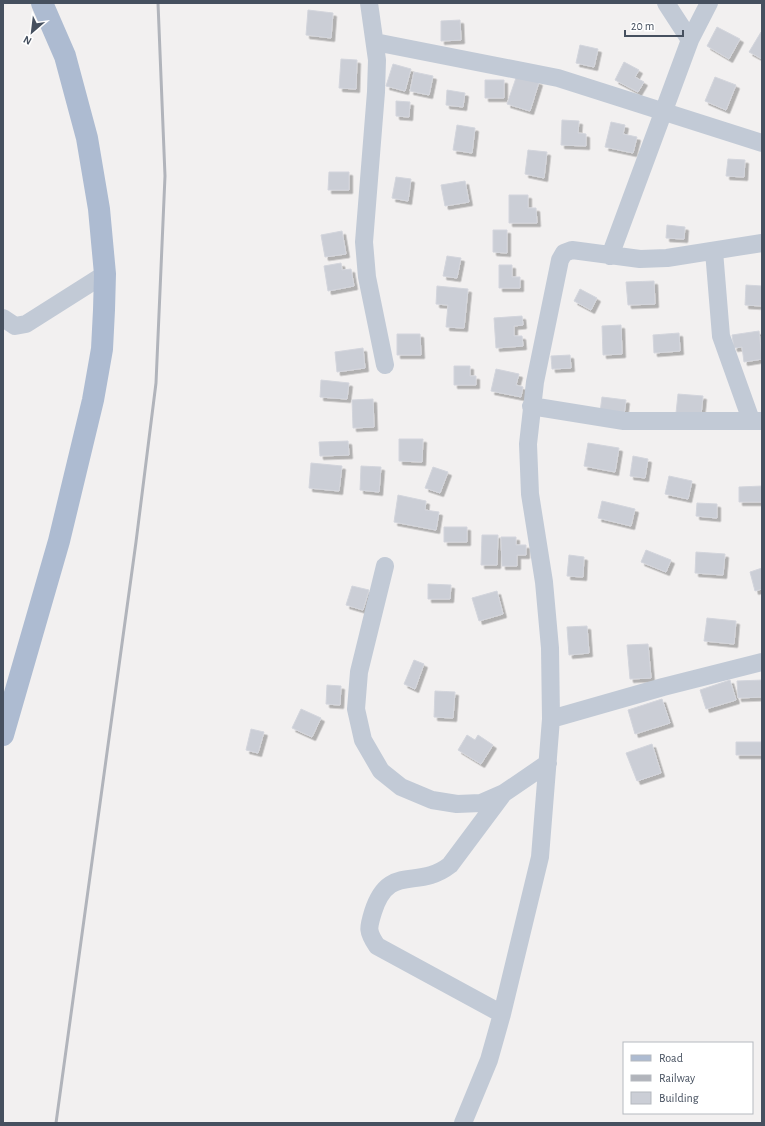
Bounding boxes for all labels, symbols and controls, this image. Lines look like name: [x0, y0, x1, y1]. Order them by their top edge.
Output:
north arrow: [12, 12, 52, 52]
scale bar: [625, 12, 683, 38]
text: 20 m: [631, 20, 654, 32]
text: N: [22, 34, 34, 47]
legend: [623, 1042, 753, 1114]
text: Road: [659, 1052, 683, 1064]
text: Railway: [659, 1072, 695, 1085]
text: Building: [659, 1092, 699, 1104]

